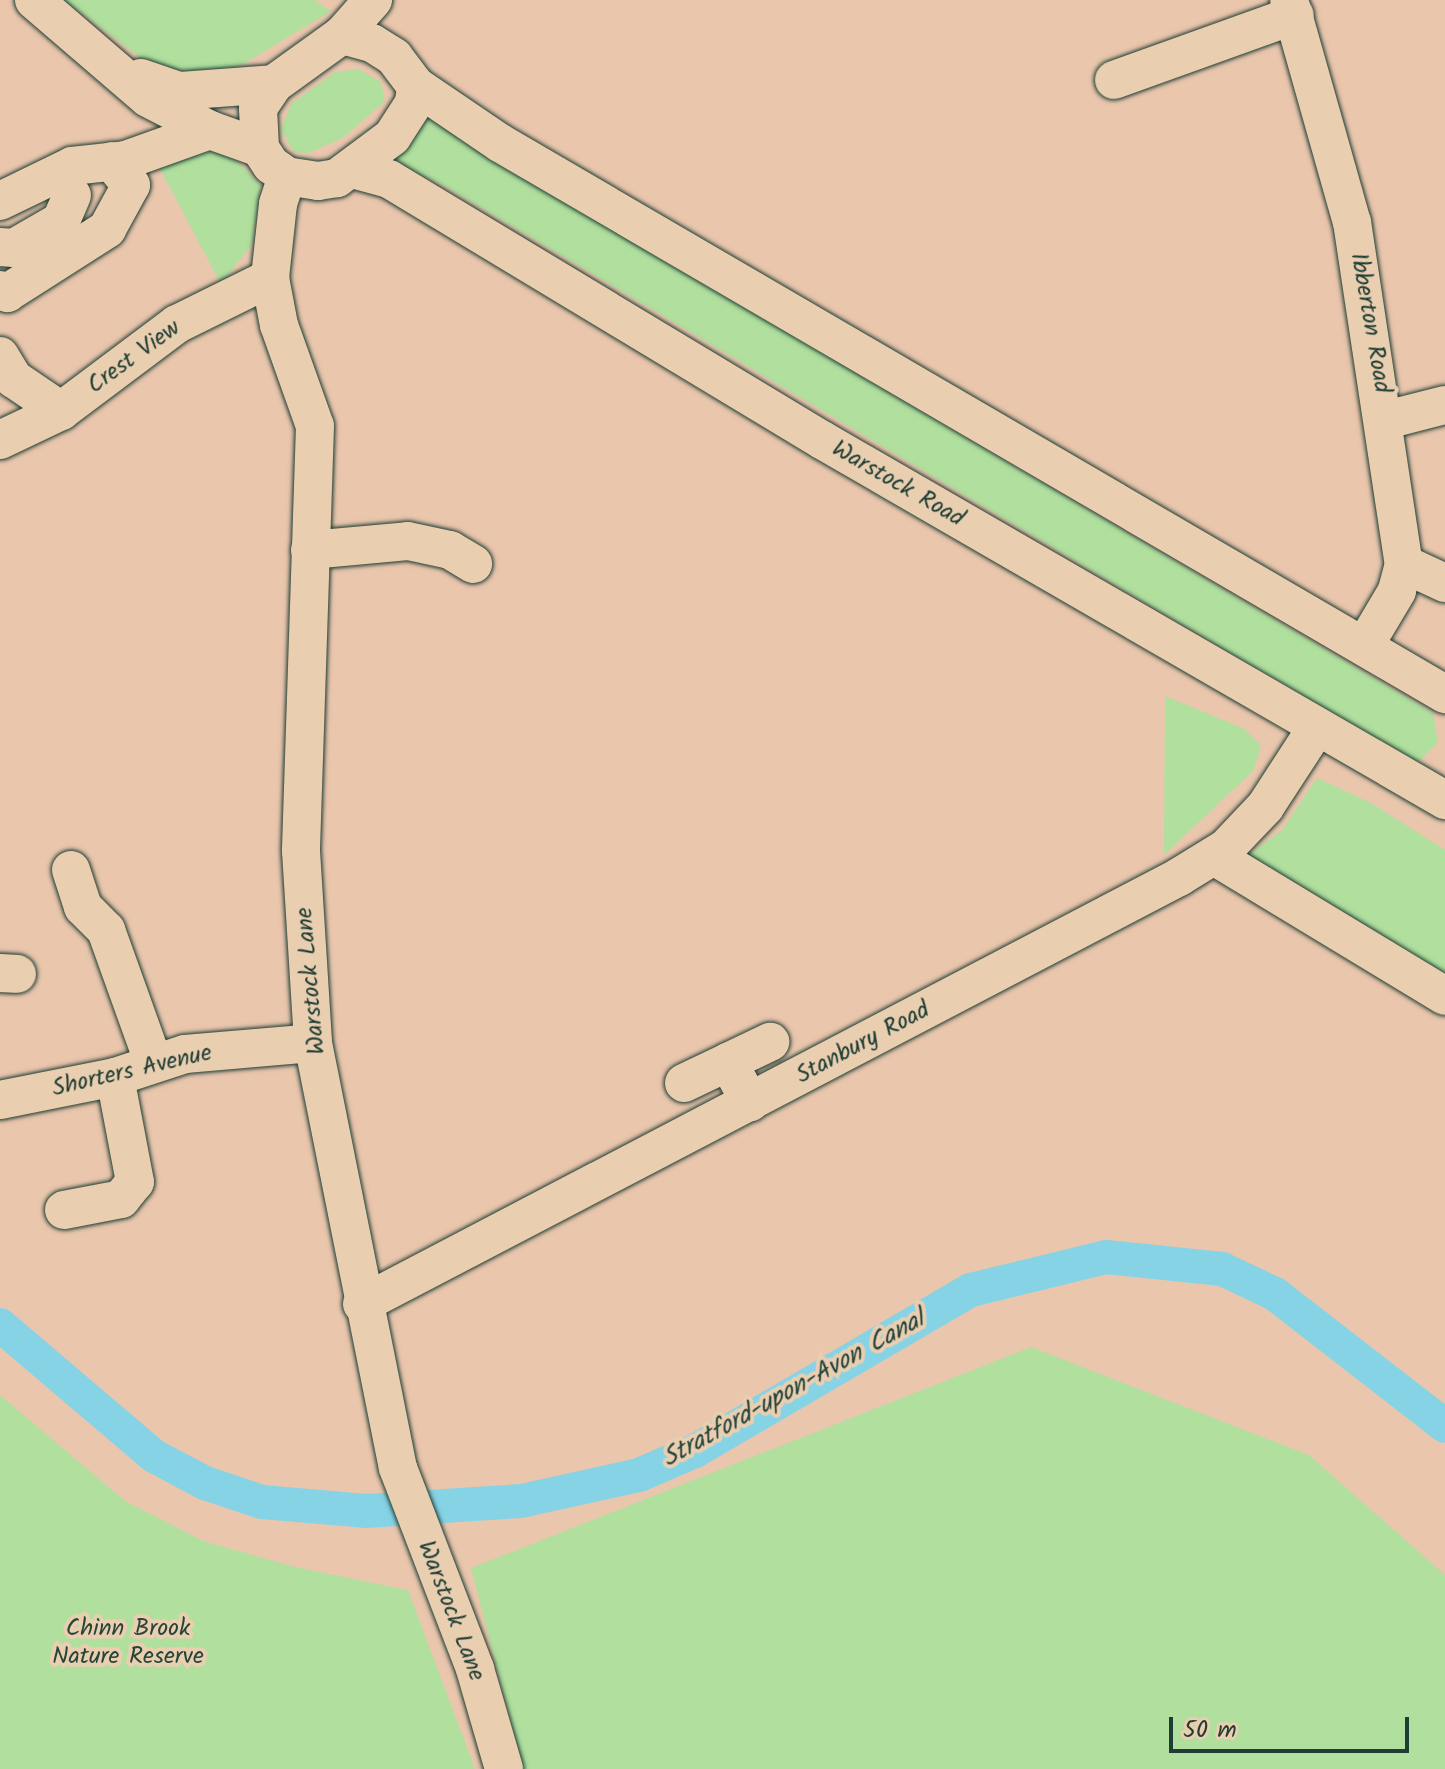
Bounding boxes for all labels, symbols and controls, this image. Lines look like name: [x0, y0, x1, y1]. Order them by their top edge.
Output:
street label: Ibberton Road: [1343, 251, 1397, 395]
street label: Crest View: [82, 314, 186, 400]
street label: Warstock Road: [827, 435, 969, 533]
street label: Warstock Lane: [290, 906, 332, 1056]
street label: Stanbury Road: [791, 996, 935, 1090]
street label: Shorters Avenue: [49, 1039, 215, 1103]
water label: Stratford-upon-Avon Canal: [657, 1305, 931, 1475]
street label: Warstock Lane: [411, 1537, 491, 1685]
park label: Chinn Brook Nature Reserve: [52, 1615, 204, 1671]
scale bar: [1173, 1701, 1413, 1751]
text: 50 m: [1183, 1711, 1237, 1750]

